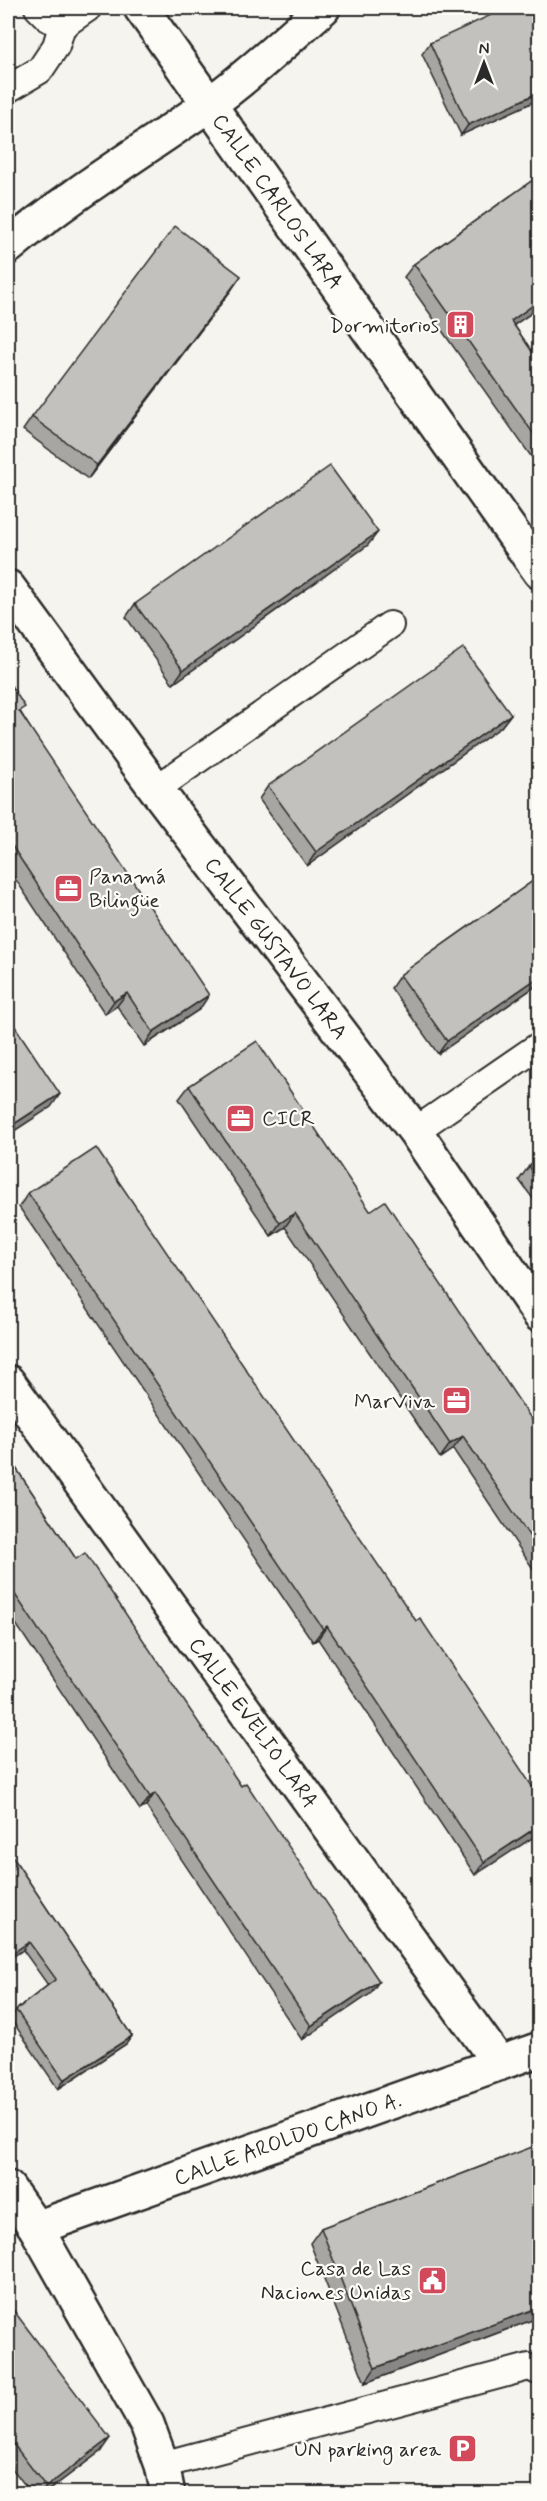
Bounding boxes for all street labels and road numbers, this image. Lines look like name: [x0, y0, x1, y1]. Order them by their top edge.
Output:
street label: CALLE CARLOS LARA: [205, 108, 349, 296]
street label: CALLE GUSTAVO LARA: [198, 852, 354, 1045]
street label: CALLE EVELIO LARA: [182, 1632, 324, 1814]
street label: CALLE AROLDO CANO A.: [171, 2086, 405, 2193]

